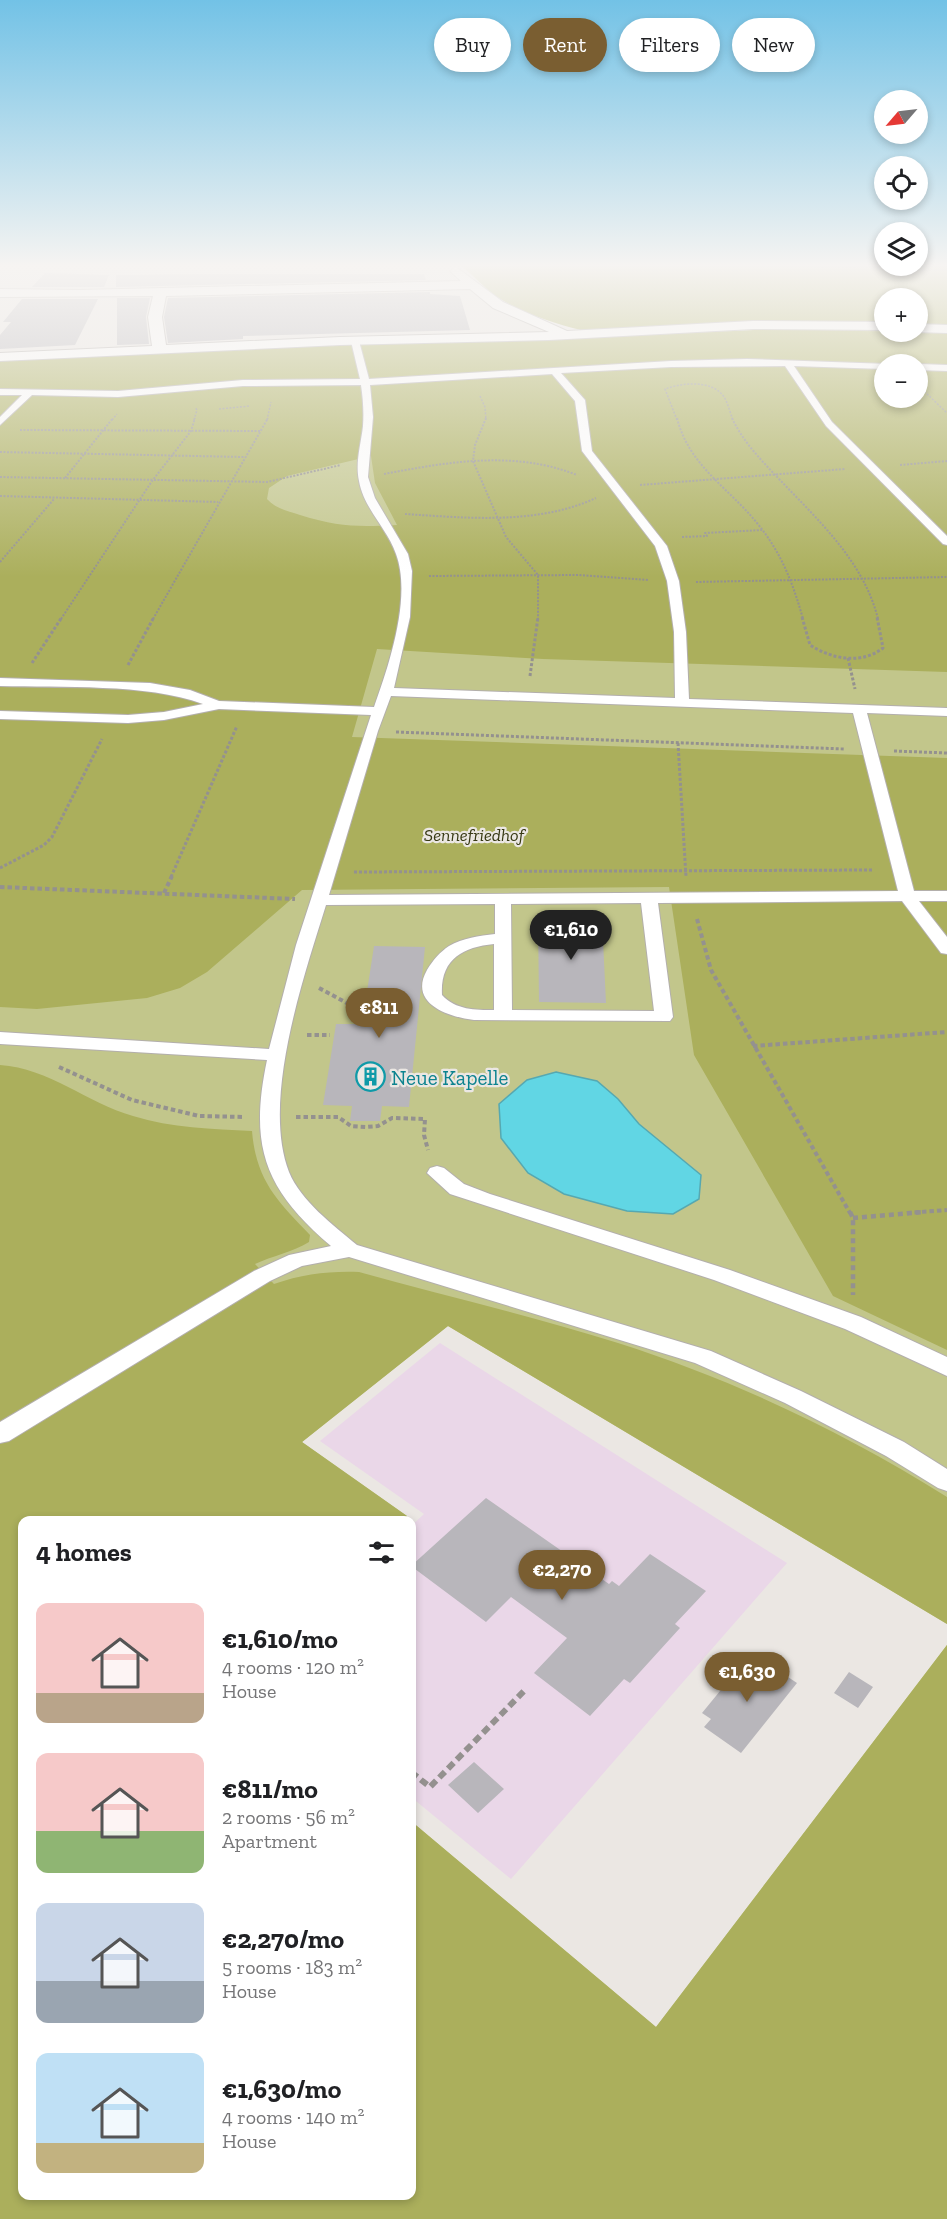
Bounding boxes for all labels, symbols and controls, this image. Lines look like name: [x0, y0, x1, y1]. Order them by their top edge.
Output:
chip: Buy: [434, 18, 511, 72]
chip: Rent: [523, 18, 607, 72]
chip: Filters: [619, 18, 720, 72]
chip: New: [732, 18, 815, 72]
north arrow: [874, 90, 928, 144]
map controls: [874, 90, 928, 408]
button: locate: [874, 156, 928, 210]
button: layers: [874, 222, 928, 276]
button: +: [874, 288, 928, 342]
button: −: [874, 354, 928, 408]
park label: Sennefriedhof: [424, 824, 527, 846]
pin: €1,610: [522, 910, 620, 961]
text: €1,610: [544, 917, 598, 941]
pin: €811: [343, 988, 415, 1039]
text: €811: [360, 995, 398, 1019]
building icon: Neue Kapelle: [354, 1061, 386, 1093]
place label: Neue Kapelle: [391, 1065, 509, 1090]
text: 4 homes: [36, 1536, 132, 1568]
icon: filters: [365, 1536, 398, 1569]
pin: €2,270: [513, 1550, 611, 1601]
text: €2,270: [532, 1557, 592, 1581]
text: €1,610/mo: [222, 1623, 338, 1655]
icon: home: [84, 1627, 156, 1699]
pin: €1,630: [698, 1652, 796, 1703]
text: 4 rooms · 120 m²: [222, 1655, 364, 1679]
text: €1,630: [719, 1659, 775, 1683]
text: House: [222, 1679, 276, 1703]
text: €811/mo: [222, 1773, 318, 1805]
icon: home: [84, 1777, 156, 1849]
text: 2 rooms · 56 m²: [222, 1805, 355, 1829]
text: Apartment: [222, 1829, 317, 1853]
text: €2,270/mo: [222, 1923, 344, 1955]
icon: home: [84, 1927, 156, 1999]
text: 5 rooms · 183 m²: [222, 1955, 362, 1979]
text: House: [222, 1979, 276, 2003]
text: €1,630/mo: [222, 2073, 341, 2105]
icon: home: [84, 2077, 156, 2149]
text: 4 rooms · 140 m²: [222, 2105, 364, 2129]
text: House: [222, 2129, 276, 2153]

